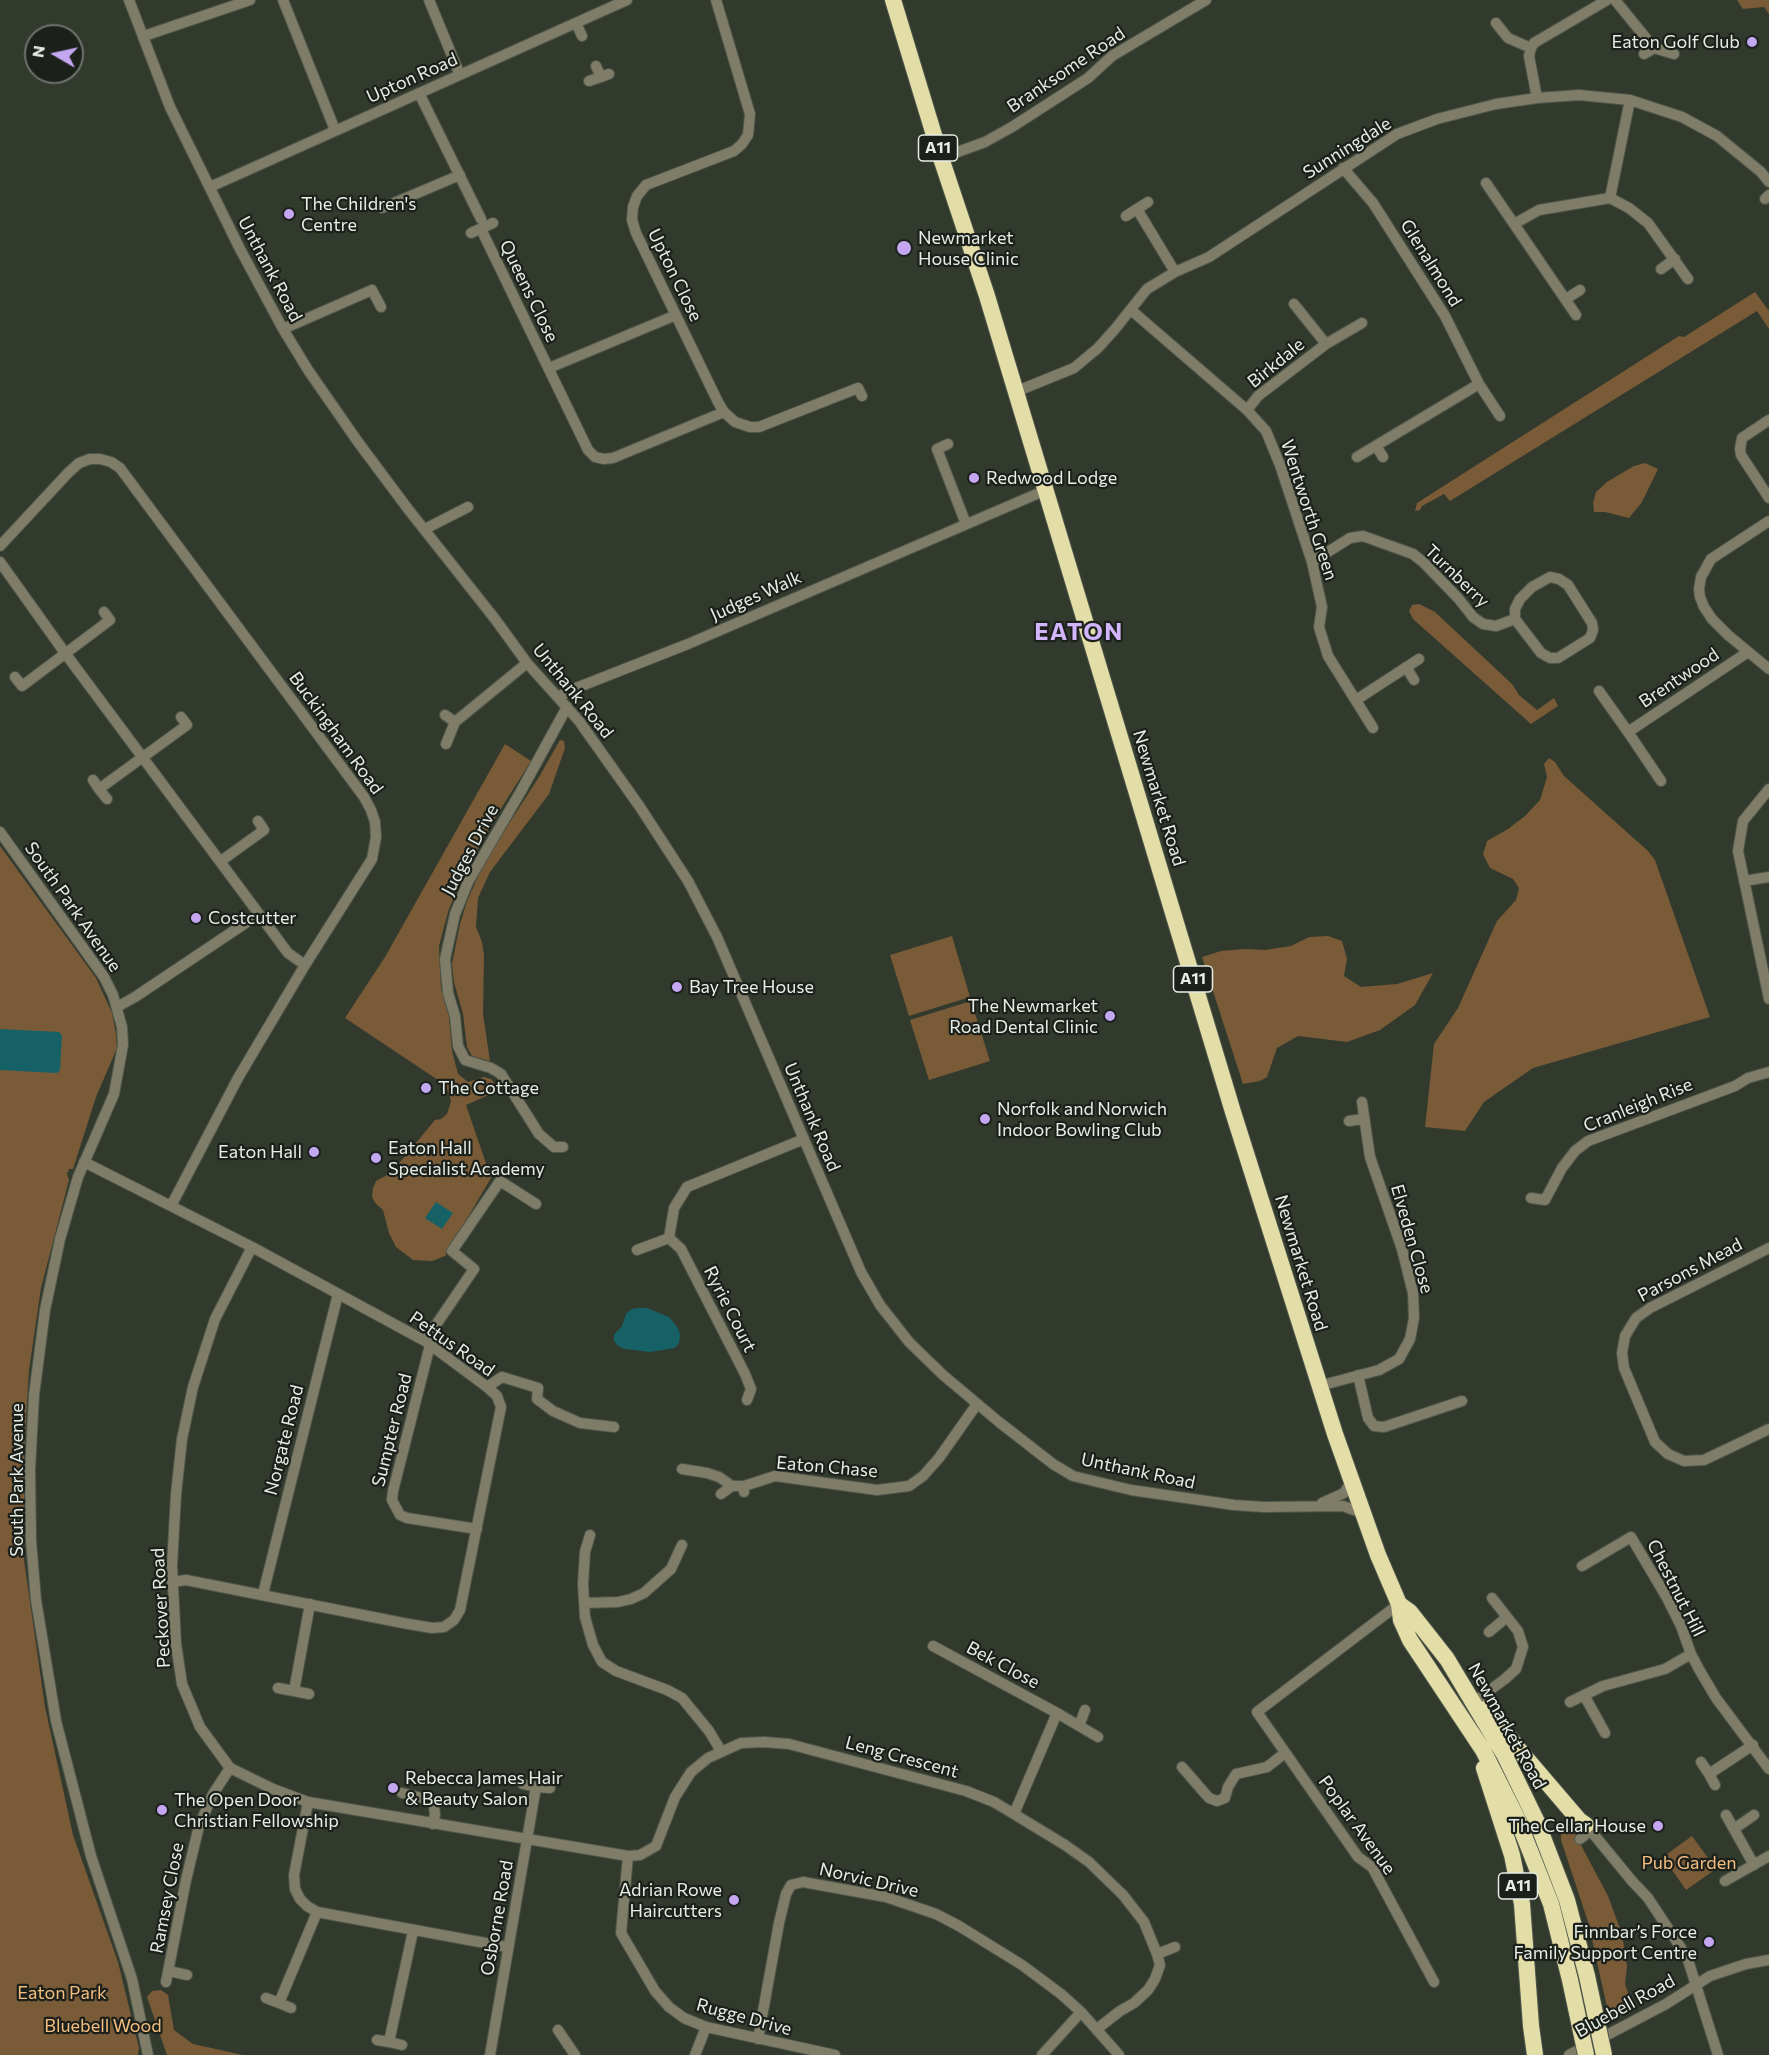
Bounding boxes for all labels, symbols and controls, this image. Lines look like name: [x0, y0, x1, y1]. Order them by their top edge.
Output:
street label: Branksome Road: [1003, 23, 1129, 117]
north arrow: [24, 24, 84, 84]
place label: Eaton Golf Club: [1611, 31, 1740, 53]
marker: Eaton Golf Club: [1745, 35, 1759, 49]
text: N: [27, 44, 48, 59]
street label: Upton Road: [363, 48, 461, 108]
street label: Sunningdale: [1299, 112, 1395, 184]
road number: A11: [918, 135, 958, 161]
place label: The Children's Centre: [301, 193, 417, 236]
marker: The Children's Centre: [282, 207, 296, 221]
street label: Unthank Road: [233, 213, 307, 325]
street label: Glenalmond: [1396, 215, 1466, 311]
street label: Upton Close: [643, 225, 707, 325]
place label: Newmarket House Clinic: [918, 227, 1019, 270]
street label: Queens Close: [495, 236, 563, 346]
marker: Newmarket House Clinic: [895, 239, 913, 257]
street label: Birkdale: [1243, 334, 1309, 392]
street label: Wentworth Green: [1276, 437, 1342, 583]
place label: Redwood Lodge: [986, 467, 1117, 489]
marker: Redwood Lodge: [967, 471, 981, 485]
street label: Turnberry: [1420, 540, 1494, 612]
street label: Judges Walk: [707, 566, 805, 626]
district label: EATON: [1034, 618, 1124, 646]
street label: Unthank Road: [528, 639, 618, 743]
street label: Brentwood: [1635, 643, 1723, 713]
street label: Buckingham Road: [284, 668, 388, 798]
street label: Newmarket Road: [1128, 727, 1190, 869]
street label: Judges Drive: [437, 801, 503, 899]
street label: South Park Avenue: [20, 838, 126, 976]
place label: Costcutter: [208, 907, 297, 929]
marker: Costcutter: [189, 911, 203, 925]
road number: A11: [1174, 966, 1212, 992]
place label: Bay Tree House: [689, 976, 814, 998]
marker: Bay Tree House: [670, 980, 684, 994]
place label: The Newmarket Road Dental Clinic: [949, 995, 1098, 1038]
marker: The Newmarket Road Dental Clinic: [1103, 1009, 1117, 1023]
street label: Unthank Road: [779, 1059, 845, 1175]
street label: Cranleigh Rise: [1580, 1073, 1696, 1137]
place label: The Cottage: [438, 1077, 539, 1099]
marker: The Cottage: [419, 1081, 433, 1095]
place label: Norfolk and Norwich Indoor Bowling Club: [997, 1098, 1167, 1140]
marker: Norfolk and Norwich Indoor Bowling Club: [978, 1112, 992, 1126]
place label: Eaton Hall Specialist Academy: [388, 1137, 545, 1180]
place label: Eaton Hall: [218, 1141, 302, 1163]
marker: Eaton Hall: [307, 1145, 321, 1159]
marker: Eaton Hall Specialist Academy: [369, 1151, 383, 1165]
street label: Elveden Close: [1386, 1182, 1438, 1296]
street label: Newmarket Road: [1270, 1192, 1332, 1334]
street label: Parsons Mead: [1634, 1233, 1746, 1307]
street label: Ryrie Court: [699, 1262, 761, 1356]
street label: Pettus Road: [405, 1307, 499, 1381]
street label: Sumpter Road: [367, 1371, 417, 1489]
street label: Norgate Road: [260, 1383, 308, 1497]
street label: South Park Avenue: [6, 1403, 28, 1557]
street label: Unthank Road: [1079, 1448, 1197, 1494]
street label: Eaton Chase: [775, 1452, 879, 1482]
street label: Chestnut Hill: [1642, 1536, 1710, 1640]
street label: Peckover Road: [147, 1547, 175, 1669]
street label: Bek Close: [963, 1637, 1043, 1693]
street label: Newmarket Road: [1463, 1659, 1551, 1793]
street label: Leng Crescent: [843, 1732, 961, 1782]
place label: Rebecca James Hair & Beauty Salon: [405, 1767, 563, 1810]
street label: Poplar Avenue: [1314, 1771, 1400, 1879]
marker: Rebecca James Hair & Beauty Salon: [386, 1781, 400, 1795]
place label: The Open Door Christian Fellowship: [174, 1789, 339, 1832]
marker: The Open Door Christian Fellowship: [155, 1803, 169, 1817]
place label: The Cellar House: [1508, 1815, 1646, 1837]
marker: The Cellar House: [1651, 1819, 1665, 1833]
street label: Ramsey Close: [146, 1841, 188, 1955]
park label: Pub Garden: [1641, 1852, 1737, 1874]
street label: Norvic Drive: [817, 1858, 921, 1902]
street label: Osborne Road: [476, 1859, 518, 1977]
road number: A11: [1498, 1873, 1538, 1899]
place label: Adrian Rowe Haircutters: [619, 1879, 722, 1922]
marker: Adrian Rowe Haircutters: [727, 1893, 741, 1907]
place label: Finnbar’s Force Family Support Centre: [1513, 1921, 1697, 1964]
marker: Finnbar’s Force Family Support Centre: [1702, 1935, 1716, 1949]
street label: Bluebell Road: [1571, 1970, 1679, 2042]
park label: Eaton Park: [17, 1982, 107, 2004]
street label: Rugge Drive: [694, 1994, 794, 2040]
park label: Bluebell Wood: [44, 2015, 162, 2037]

